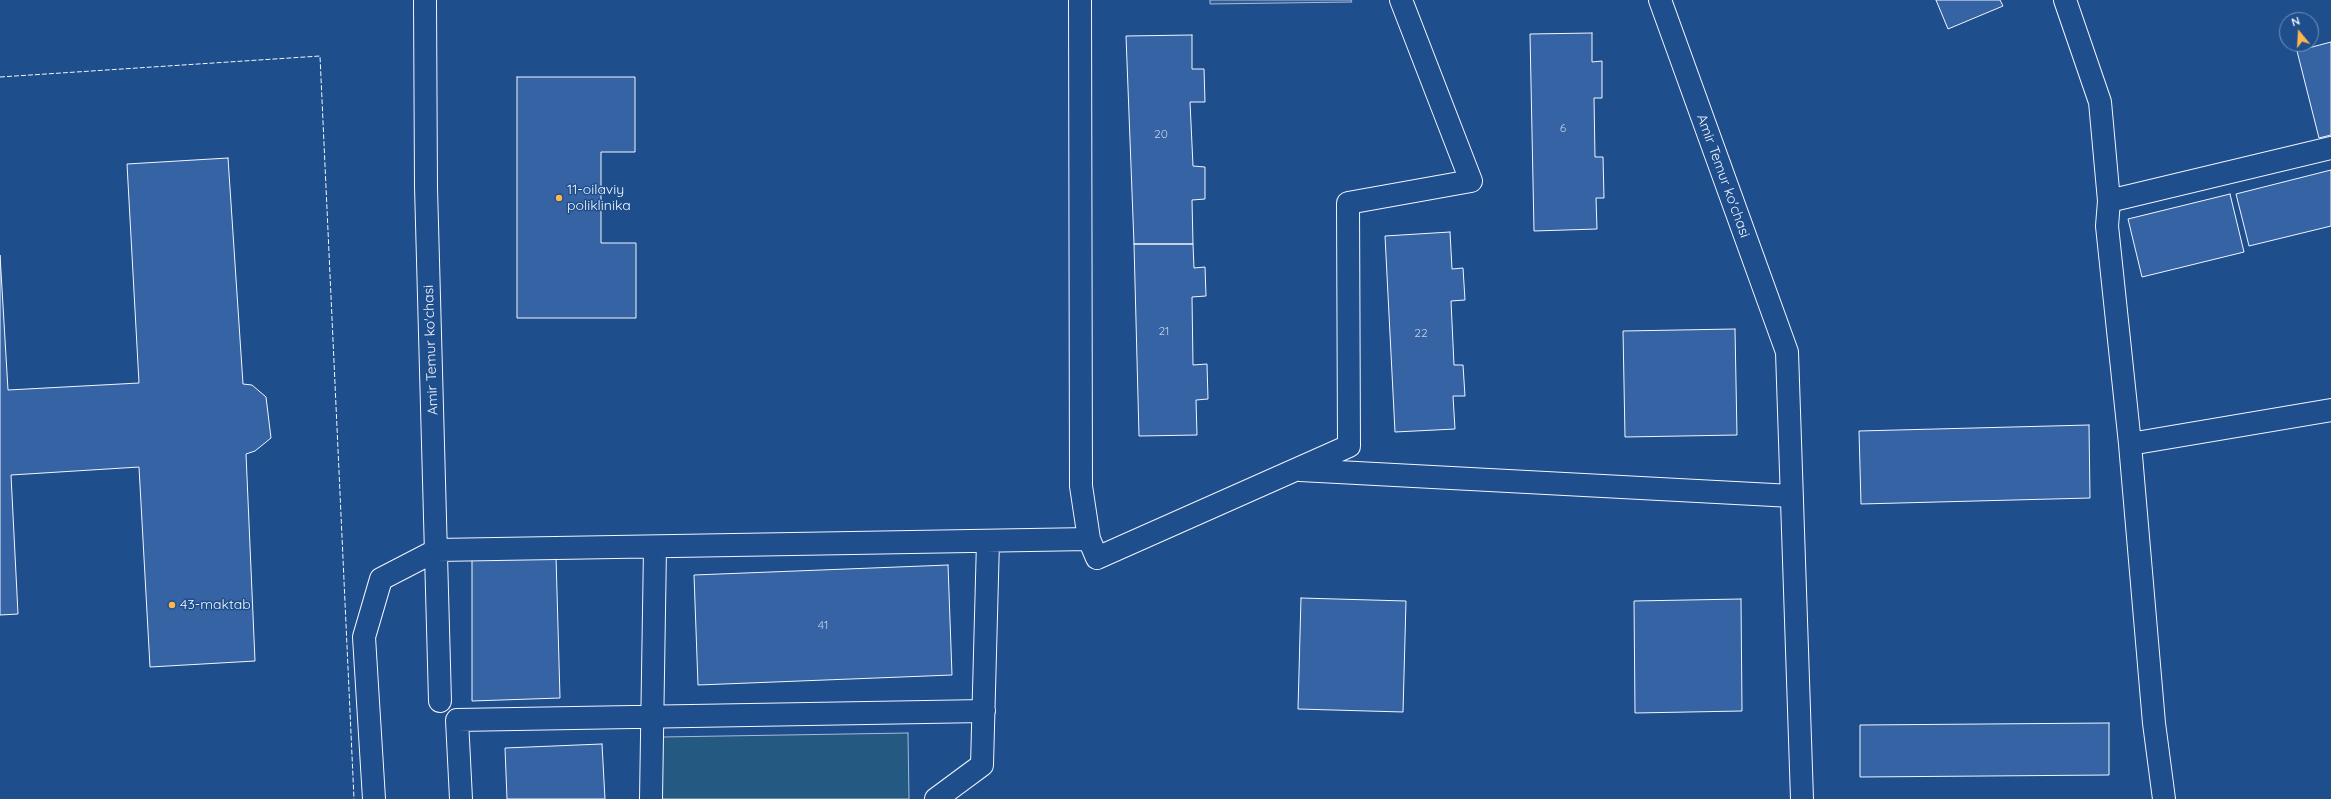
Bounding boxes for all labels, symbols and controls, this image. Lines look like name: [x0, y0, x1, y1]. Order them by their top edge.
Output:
north arrow: [2279, 12, 2319, 52]
text: N: [2290, 14, 2302, 29]
street label: Amir Temur ko'chasi: [1693, 112, 1753, 240]
house number: 6: [1560, 121, 1566, 135]
house number: 20: [1154, 127, 1168, 141]
place label: 11-oilaviy poliklinika: [567, 182, 631, 214]
marker: 11-oilaviy poliklinika: [554, 193, 564, 203]
street label: Amir Temur ko'chasi: [420, 285, 442, 415]
house number: 21: [1158, 324, 1170, 338]
house number: 22: [1414, 326, 1428, 340]
place label: 43-maktab: [180, 597, 251, 613]
marker: 43-maktab: [167, 600, 177, 610]
house number: 41: [818, 618, 828, 632]

